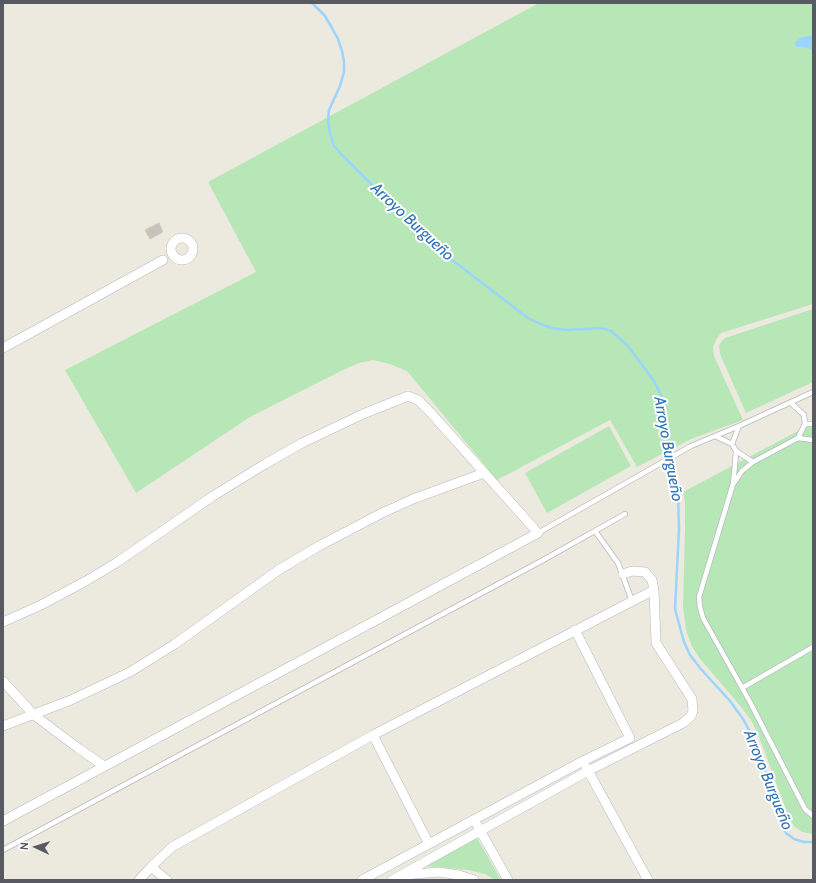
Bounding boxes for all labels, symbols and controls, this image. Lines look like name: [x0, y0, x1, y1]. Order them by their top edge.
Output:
water label: Arroyo Burgueño: [367, 179, 457, 265]
water label: Arroyo Burgueño: [649, 395, 687, 503]
water label: Arroyo Burgueño: [739, 727, 797, 833]
north arrow: [16, 827, 56, 867]
text: N: [17, 842, 31, 851]

